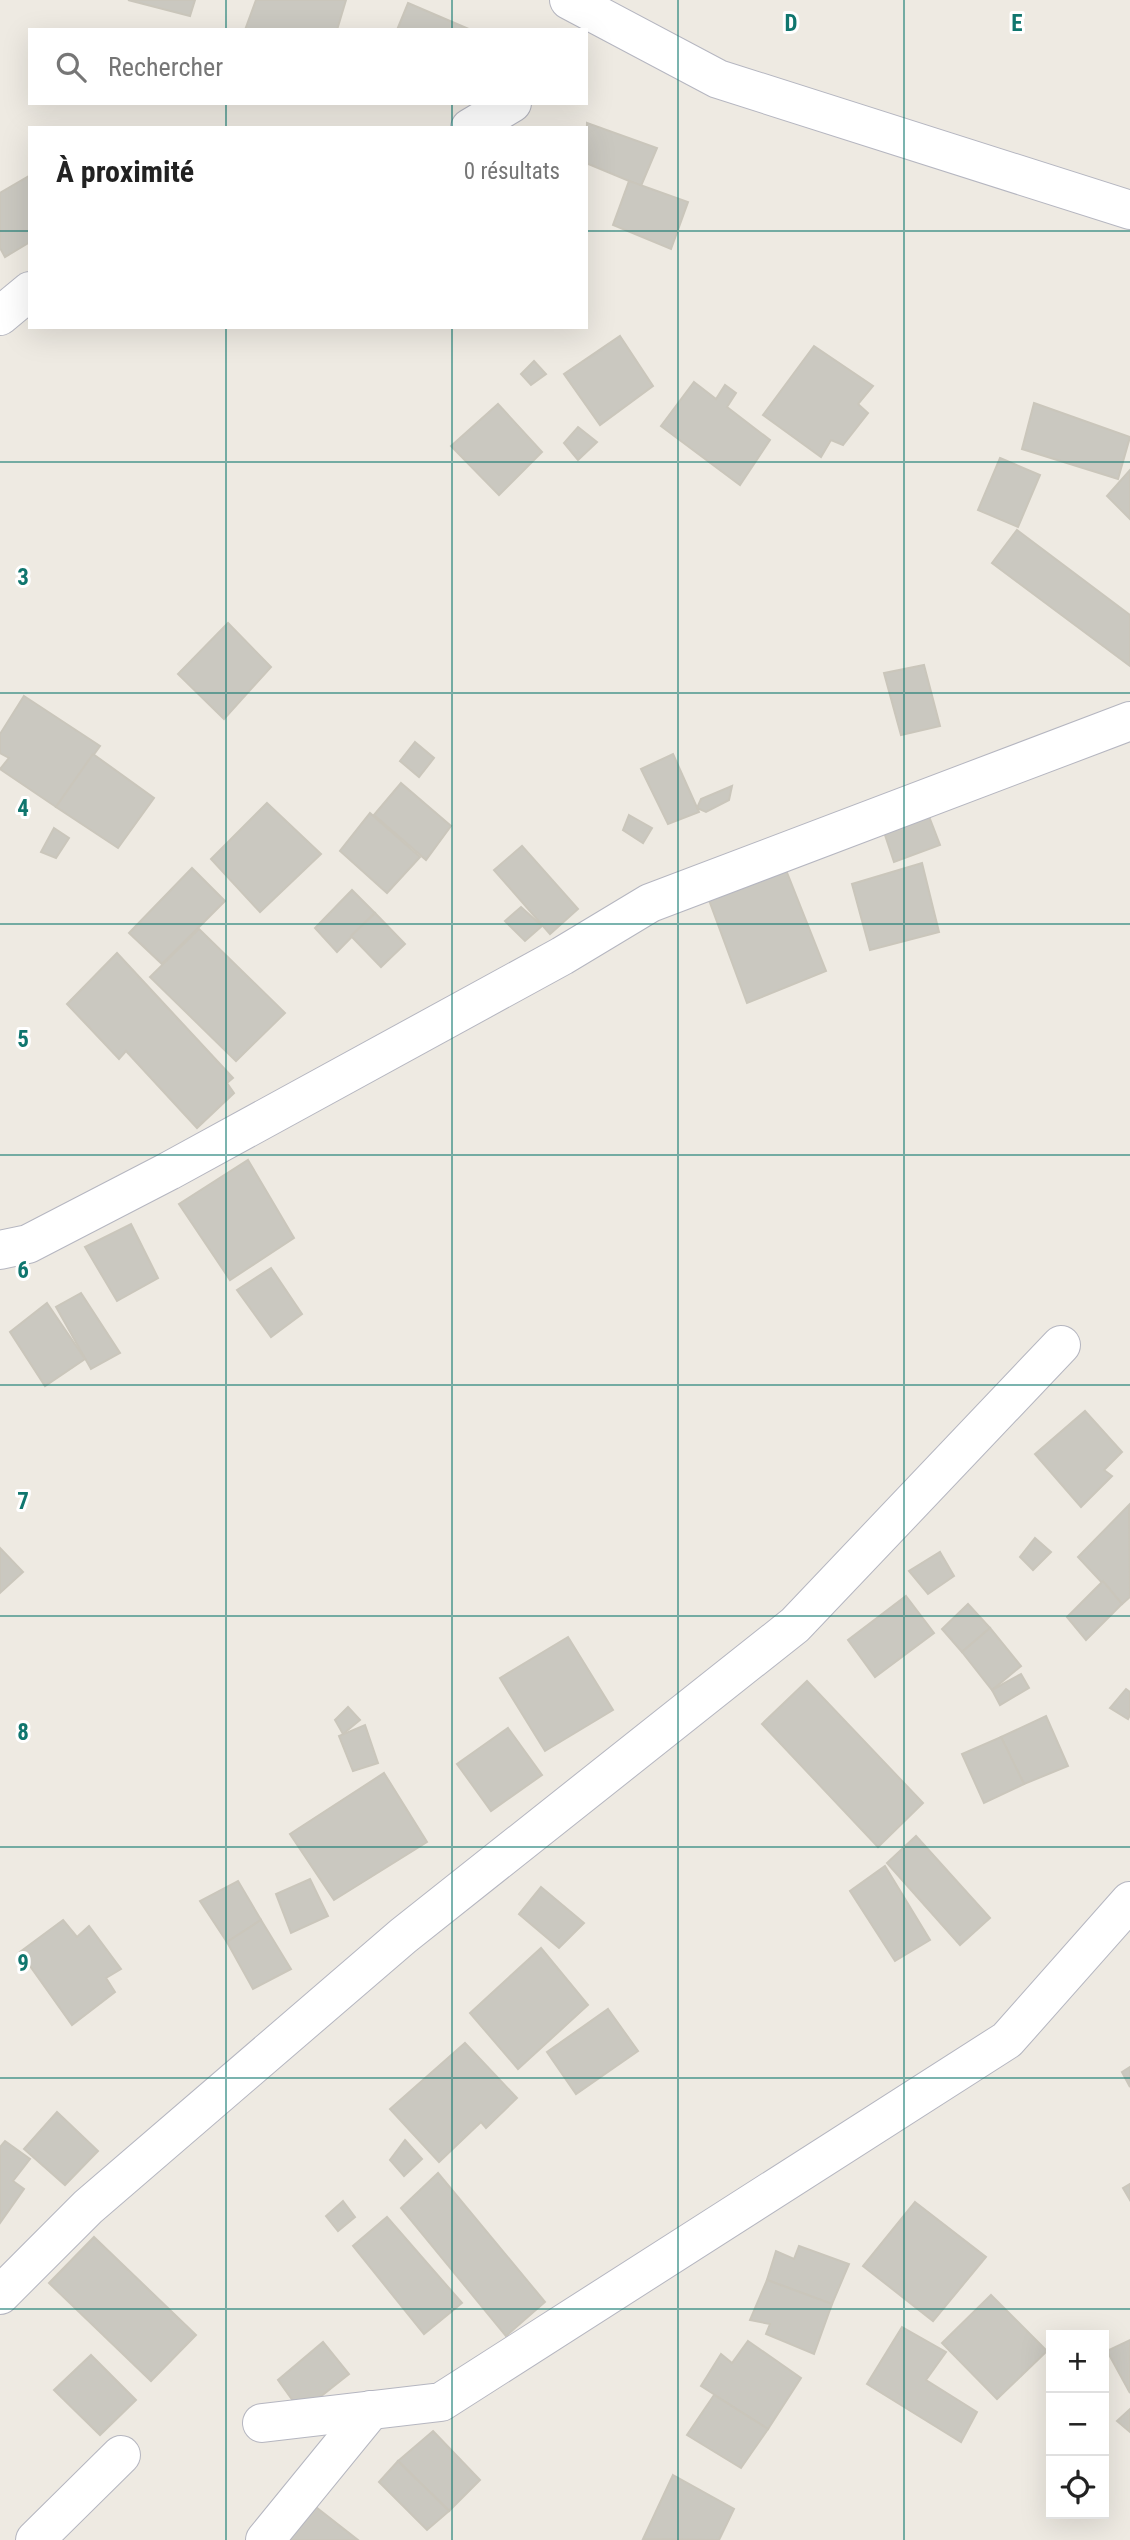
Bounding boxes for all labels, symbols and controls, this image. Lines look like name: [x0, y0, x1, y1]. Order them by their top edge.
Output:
text: D: [785, 10, 798, 37]
text: E: [1011, 10, 1023, 37]
search box: [28, 28, 588, 105]
icon: search: [52, 48, 90, 86]
text: Rechercher: [108, 52, 223, 82]
text: À proximité: [56, 154, 194, 189]
text: 0 résultats: [464, 158, 560, 185]
text: 3: [17, 564, 29, 591]
text: 4: [17, 795, 29, 822]
text: 5: [17, 1026, 29, 1053]
text: 6: [17, 1257, 29, 1284]
text: 7: [17, 1488, 29, 1515]
text: 8: [17, 1719, 29, 1746]
text: 9: [17, 1950, 29, 1977]
map controls: [1046, 2330, 1109, 2519]
button: +: [1046, 2330, 1109, 2393]
button: −: [1046, 2393, 1109, 2456]
button: locate: [1046, 2456, 1109, 2519]

